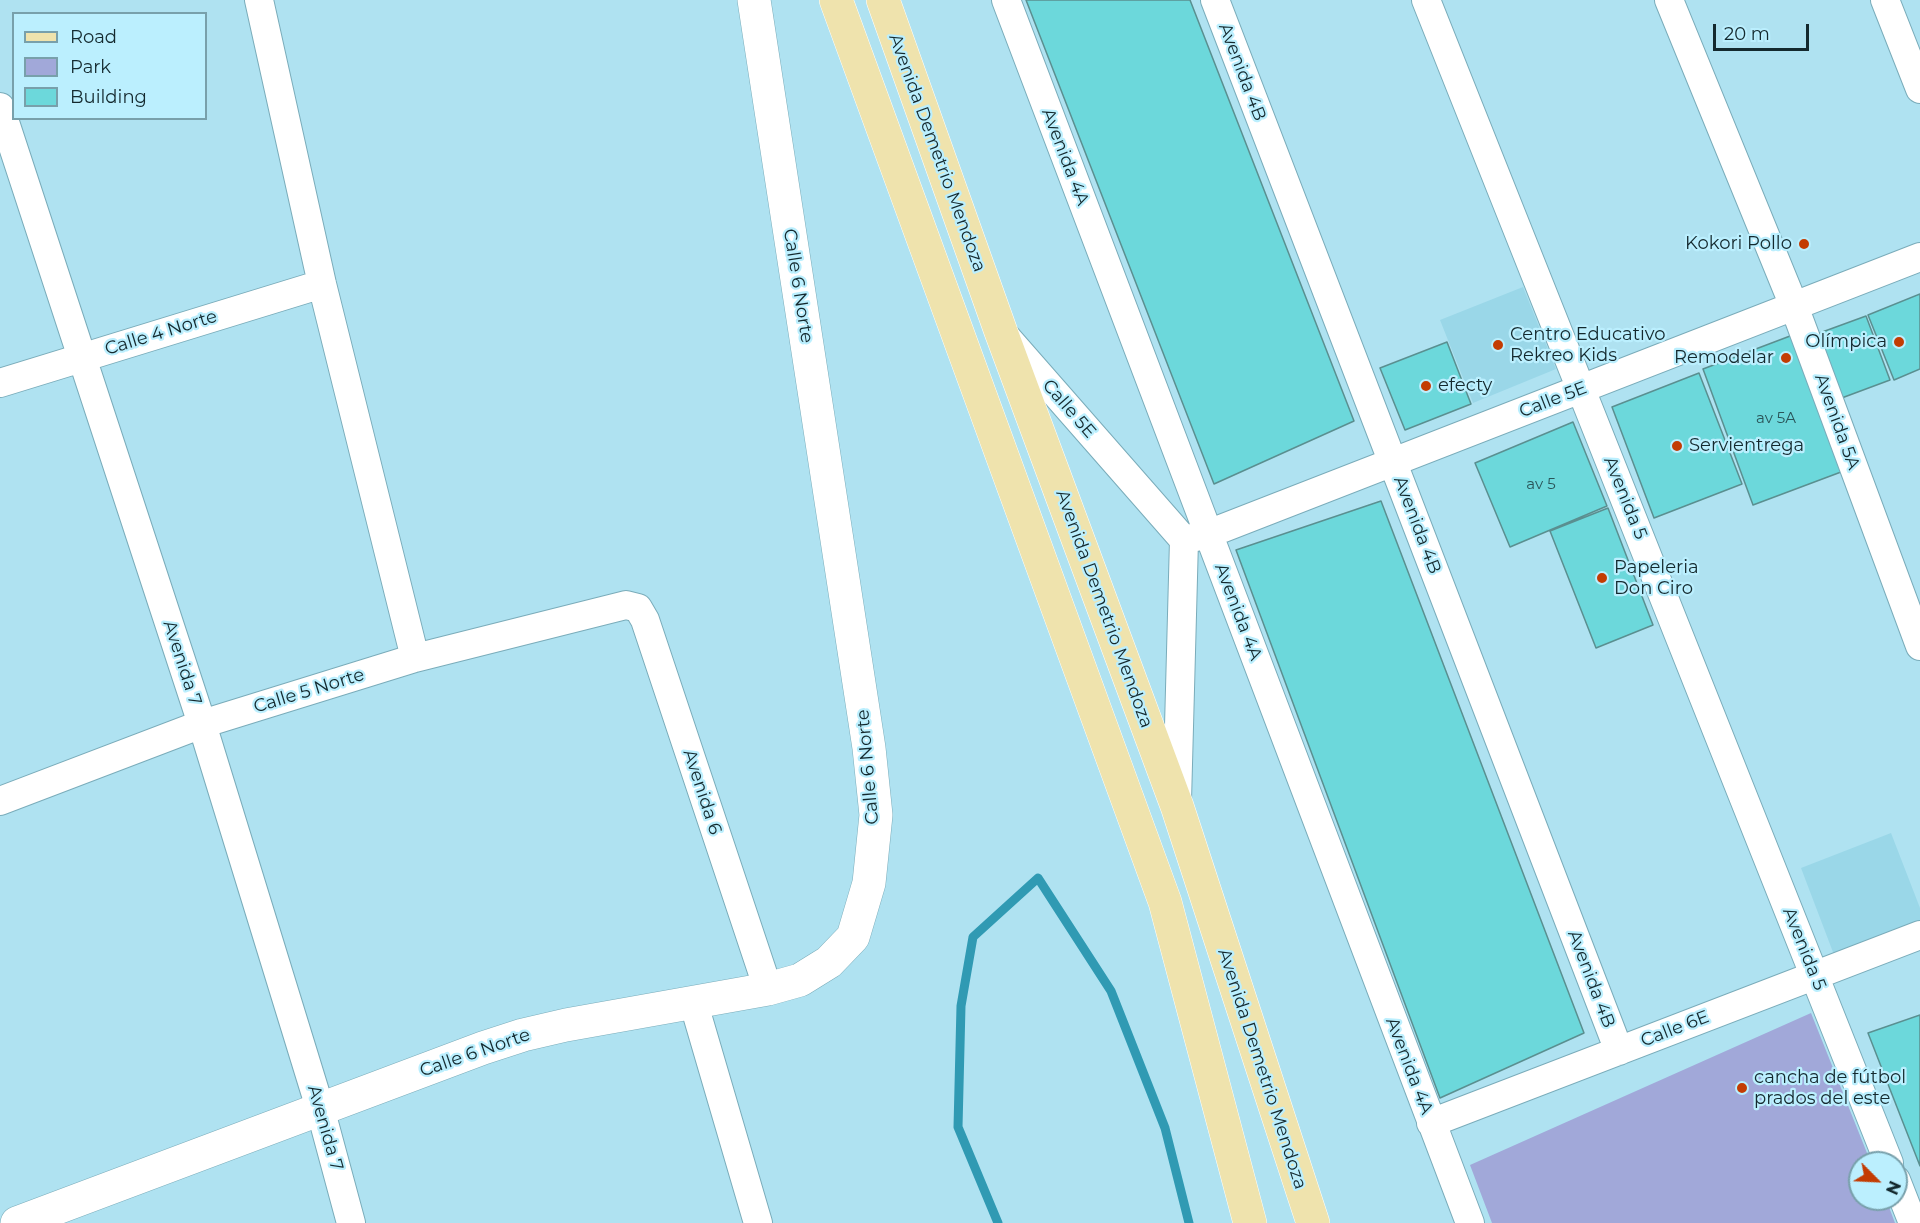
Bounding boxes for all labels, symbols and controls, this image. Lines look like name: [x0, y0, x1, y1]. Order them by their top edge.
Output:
legend: [12, 12, 207, 120]
scale bar: [1716, 12, 1812, 50]
street label: Avenida 4B: [1213, 20, 1271, 124]
text: 20 m: [1724, 23, 1770, 45]
text: Road: [70, 26, 117, 48]
street label: Avenida Demetrio Mendoza: [884, 31, 990, 275]
text: Park: [70, 56, 111, 78]
text: Building: [70, 86, 147, 108]
street label: Avenida 4A: [1037, 105, 1093, 209]
street label: Calle 6 Norte: [778, 227, 818, 345]
place label: Kokori Pollo: [1685, 233, 1792, 255]
marker: Kokori Pollo: [1797, 237, 1811, 251]
street label: Calle 4 Norte: [102, 306, 220, 360]
place label: Centro Educativo Rekreo Kids: [1510, 324, 1666, 366]
place label: Olímpica: [1805, 331, 1887, 353]
marker: Olímpica: [1892, 335, 1906, 349]
marker: Centro Educativo Rekreo Kids: [1491, 338, 1505, 352]
place label: Remodelar: [1674, 347, 1774, 369]
marker: Remodelar: [1779, 351, 1793, 365]
street label: Avenida 5A: [1810, 371, 1864, 473]
street label: Calle 5E: [1038, 375, 1100, 443]
place label: efecty: [1438, 375, 1492, 397]
street label: Calle 5E: [1516, 377, 1590, 423]
marker: efecty: [1419, 379, 1433, 393]
house number: av 5A: [1756, 410, 1796, 428]
place label: Servientrega: [1689, 435, 1804, 457]
marker: Servientrega: [1670, 439, 1684, 453]
street label: Avenida 5: [1599, 453, 1651, 543]
street label: Avenida 4B: [1388, 473, 1446, 577]
house number: av 5: [1526, 476, 1556, 494]
street label: Avenida Demetrio Mendoza: [1051, 487, 1157, 731]
place label: Papeleria Don Ciro: [1614, 557, 1699, 600]
street label: Avenida 4A: [1210, 560, 1266, 664]
marker: Papeleria Don Ciro: [1595, 571, 1609, 585]
street label: Avenida 7: [158, 618, 206, 708]
street label: Calle 5 Norte: [251, 664, 367, 718]
street label: Calle 6 Norte: [852, 709, 884, 825]
street label: Avenida 6: [678, 747, 726, 837]
street label: Avenida 5: [1778, 904, 1830, 994]
street label: Avenida 4B: [1562, 927, 1620, 1031]
street label: Avenida Demetrio Mendoza: [1213, 946, 1311, 1192]
street label: Calle 6E: [1638, 1006, 1712, 1052]
street label: Avenida 4A: [1381, 1014, 1437, 1118]
street label: Calle 6 Norte: [417, 1024, 533, 1082]
place label: cancha de fútbol prados del este: [1754, 1067, 1906, 1110]
marker: cancha de fútbol prados del este: [1735, 1081, 1749, 1095]
street label: Avenida 7: [302, 1083, 348, 1173]
north arrow: [1848, 1151, 1908, 1211]
text: N: [1882, 1178, 1904, 1197]

